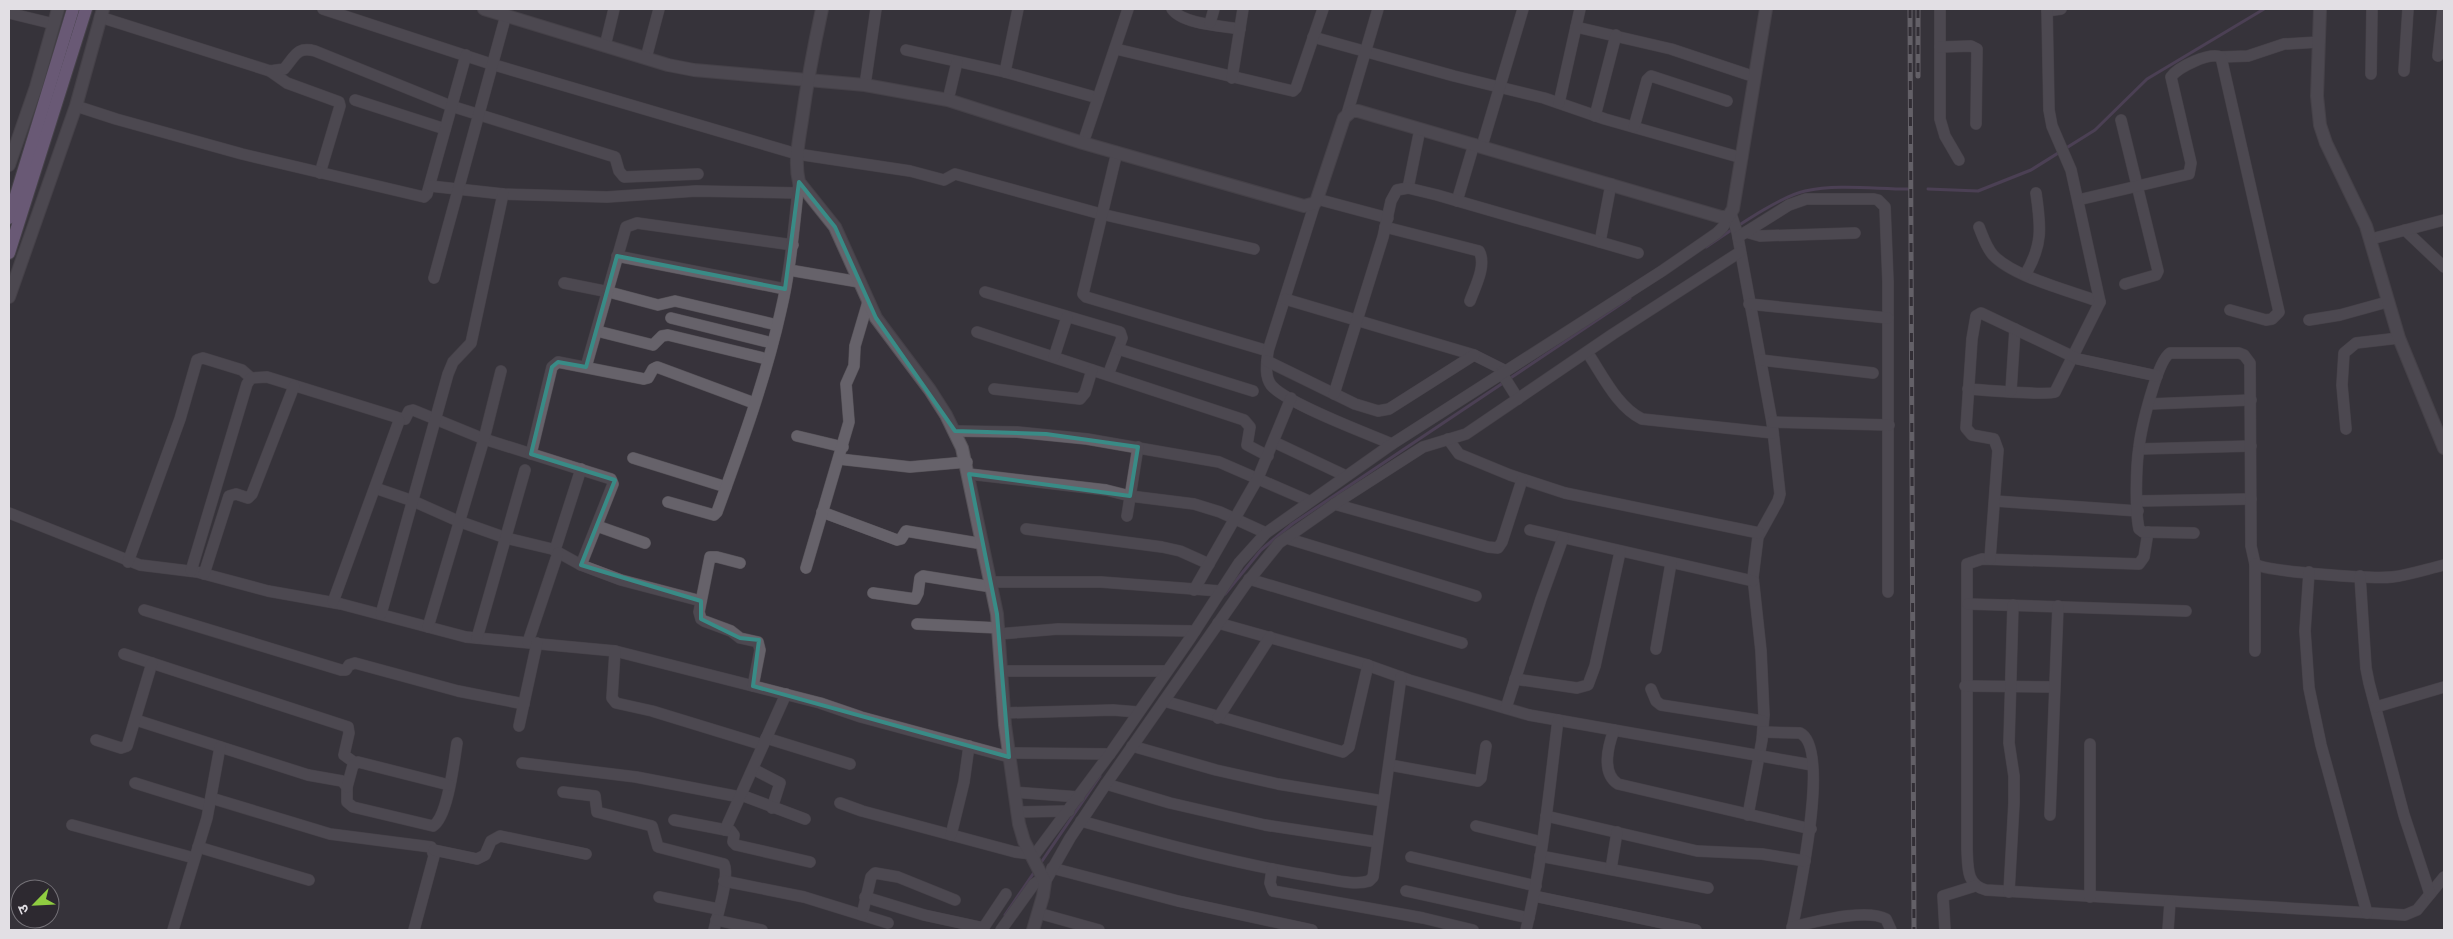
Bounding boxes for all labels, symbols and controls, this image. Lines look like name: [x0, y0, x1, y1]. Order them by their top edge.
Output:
north arrow: [10, 879, 60, 929]
text: उ: [14, 901, 33, 916]

